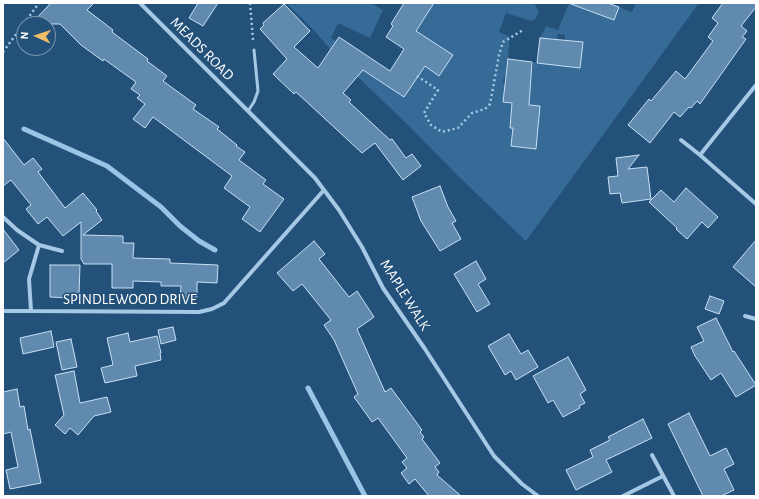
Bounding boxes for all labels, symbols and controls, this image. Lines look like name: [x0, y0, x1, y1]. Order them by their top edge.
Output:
street label: MEADS ROAD: [166, 13, 238, 85]
north arrow: [16, 16, 56, 56]
text: N: [19, 31, 30, 40]
street label: MAPLE WALK: [376, 256, 434, 334]
street label: SPINDLEWOOD DRIVE: [63, 290, 197, 308]

